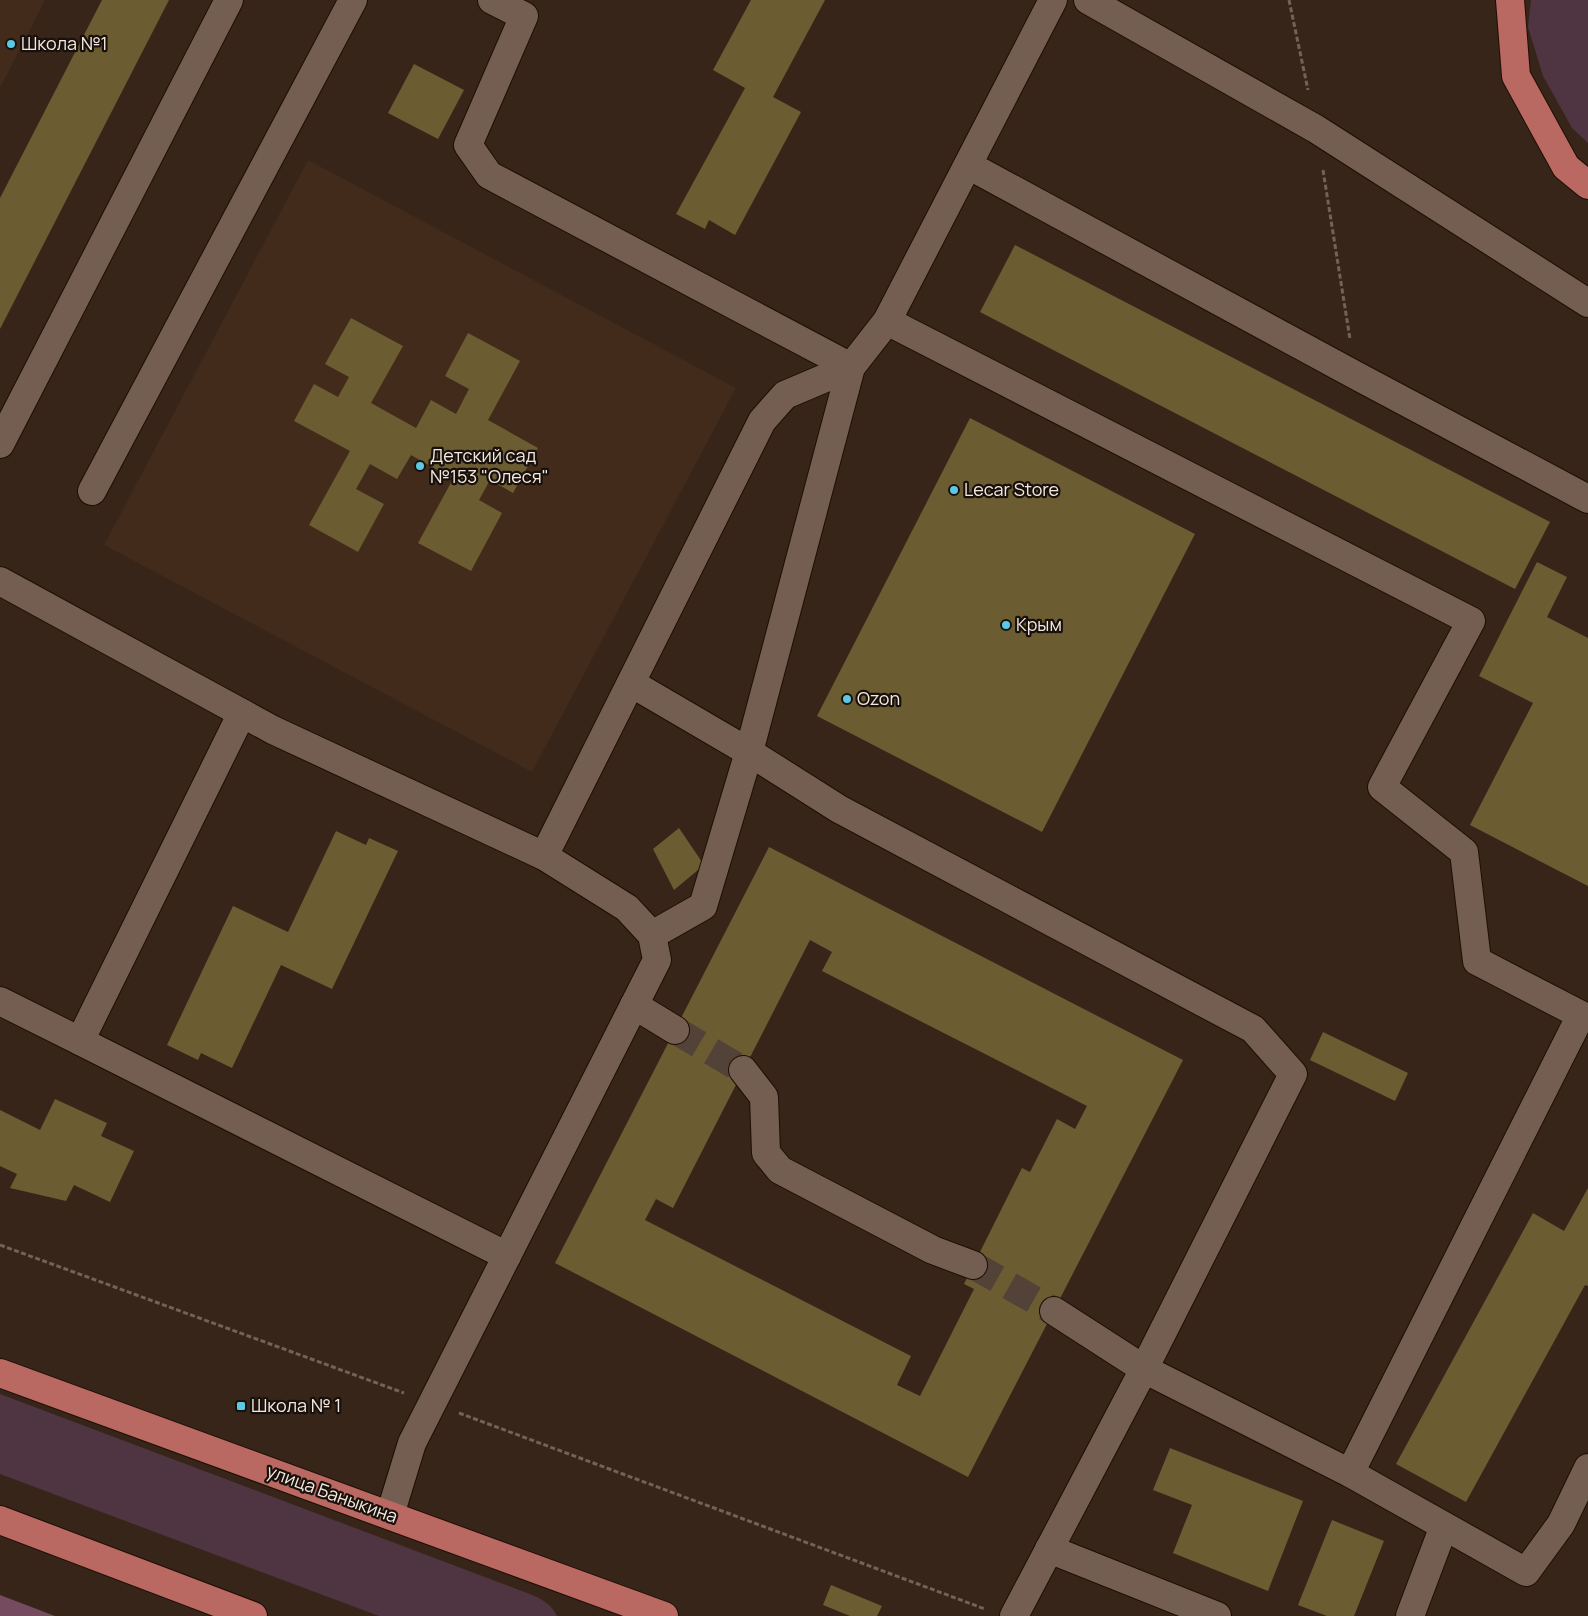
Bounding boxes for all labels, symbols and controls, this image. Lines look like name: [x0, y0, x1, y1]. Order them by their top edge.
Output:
place label: Школа №1: [21, 31, 108, 55]
marker: Школа №1: [5, 38, 17, 50]
place label: Детский сад №153 "Олеся": [430, 443, 549, 488]
marker: Детский сад №153 "Олеся": [414, 460, 426, 472]
place label: Lecar Store: [964, 477, 1059, 501]
marker: Lecar Store: [948, 484, 960, 496]
place label: Крым: [1016, 612, 1062, 636]
marker: Крым: [1000, 619, 1012, 631]
place label: Ozon: [857, 686, 900, 710]
marker: Ozon: [841, 693, 853, 705]
place label: Школа № 1: [251, 1393, 341, 1417]
marker: Школа № 1: [235, 1400, 247, 1412]
street label: улица Баныкина: [263, 1458, 401, 1528]

